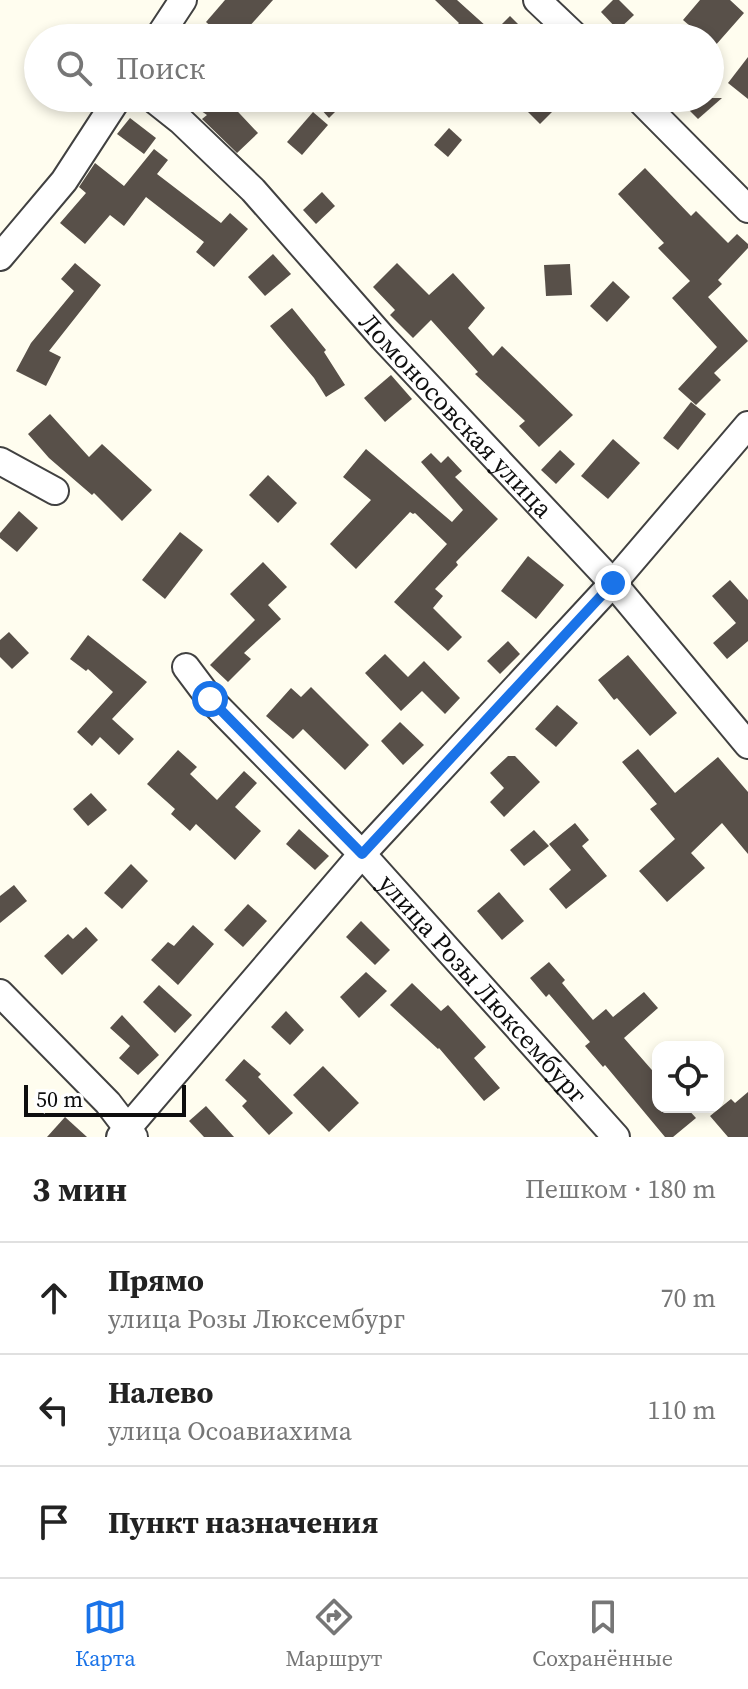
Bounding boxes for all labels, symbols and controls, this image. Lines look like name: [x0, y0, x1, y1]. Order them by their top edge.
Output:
search box: [24, 24, 724, 112]
icon: search: [52, 46, 96, 90]
text: Поиск: [116, 48, 205, 89]
street label: Ломоносовская улица: [351, 305, 561, 526]
route end: [595, 565, 631, 601]
route start: [192, 681, 228, 717]
street label: улица Розы Люксембург: [370, 866, 596, 1111]
map controls: [652, 1041, 724, 1113]
button: locate: [652, 1041, 724, 1113]
scale bar: [24, 1081, 186, 1117]
text: 50 m: [36, 1084, 83, 1114]
text: 3 мин: [32, 1166, 127, 1212]
text: Пешком · 180 m: [525, 1171, 716, 1207]
text: Прямо: [108, 1260, 204, 1301]
icon: ahead: [32, 1276, 76, 1320]
text: 70 m: [661, 1280, 716, 1316]
text: улица Розы Люксембург: [108, 1301, 405, 1337]
text: Налево: [108, 1372, 213, 1413]
icon: left: [32, 1388, 76, 1432]
text: 110 m: [648, 1392, 716, 1428]
text: улица Осоавиахима: [108, 1413, 352, 1449]
icon: arrive: [32, 1500, 76, 1544]
text: Пункт назначения: [108, 1502, 378, 1543]
tab: Карта: [75, 1595, 136, 1673]
tab: Маршрут: [285, 1595, 382, 1673]
tab: Сохранённые: [532, 1595, 673, 1673]

